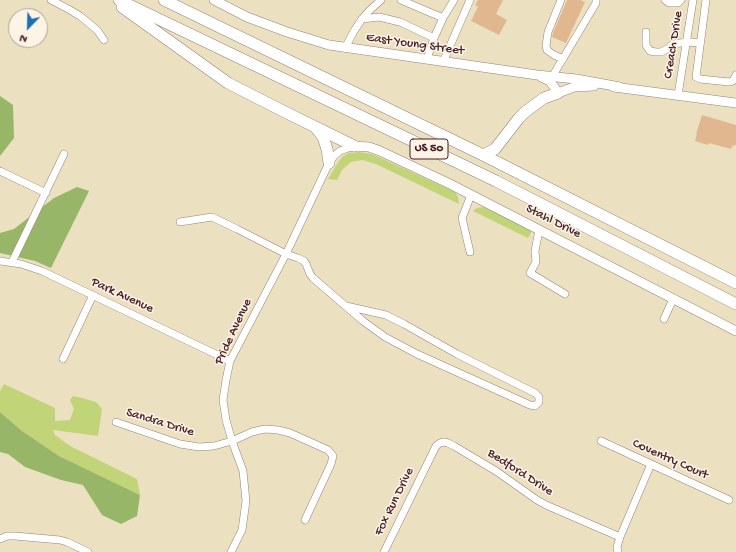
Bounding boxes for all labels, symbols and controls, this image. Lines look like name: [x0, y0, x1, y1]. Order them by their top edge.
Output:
north arrow: [8, 8, 48, 48]
street label: Creach Drive: [661, 10, 687, 80]
street label: East Young Street: [365, 30, 465, 60]
text: N: [18, 31, 29, 45]
road number: US 50: [410, 139, 448, 159]
street label: Stahl Drive: [523, 201, 583, 243]
street label: Park Avenue: [88, 275, 156, 317]
street label: Pride Avenue: [212, 296, 256, 368]
street label: Sandra Drive: [124, 405, 196, 441]
street label: Coventry Court: [630, 436, 710, 484]
street label: Bedford Drive: [484, 446, 556, 500]
street label: Fox Run Drive: [372, 465, 418, 539]

